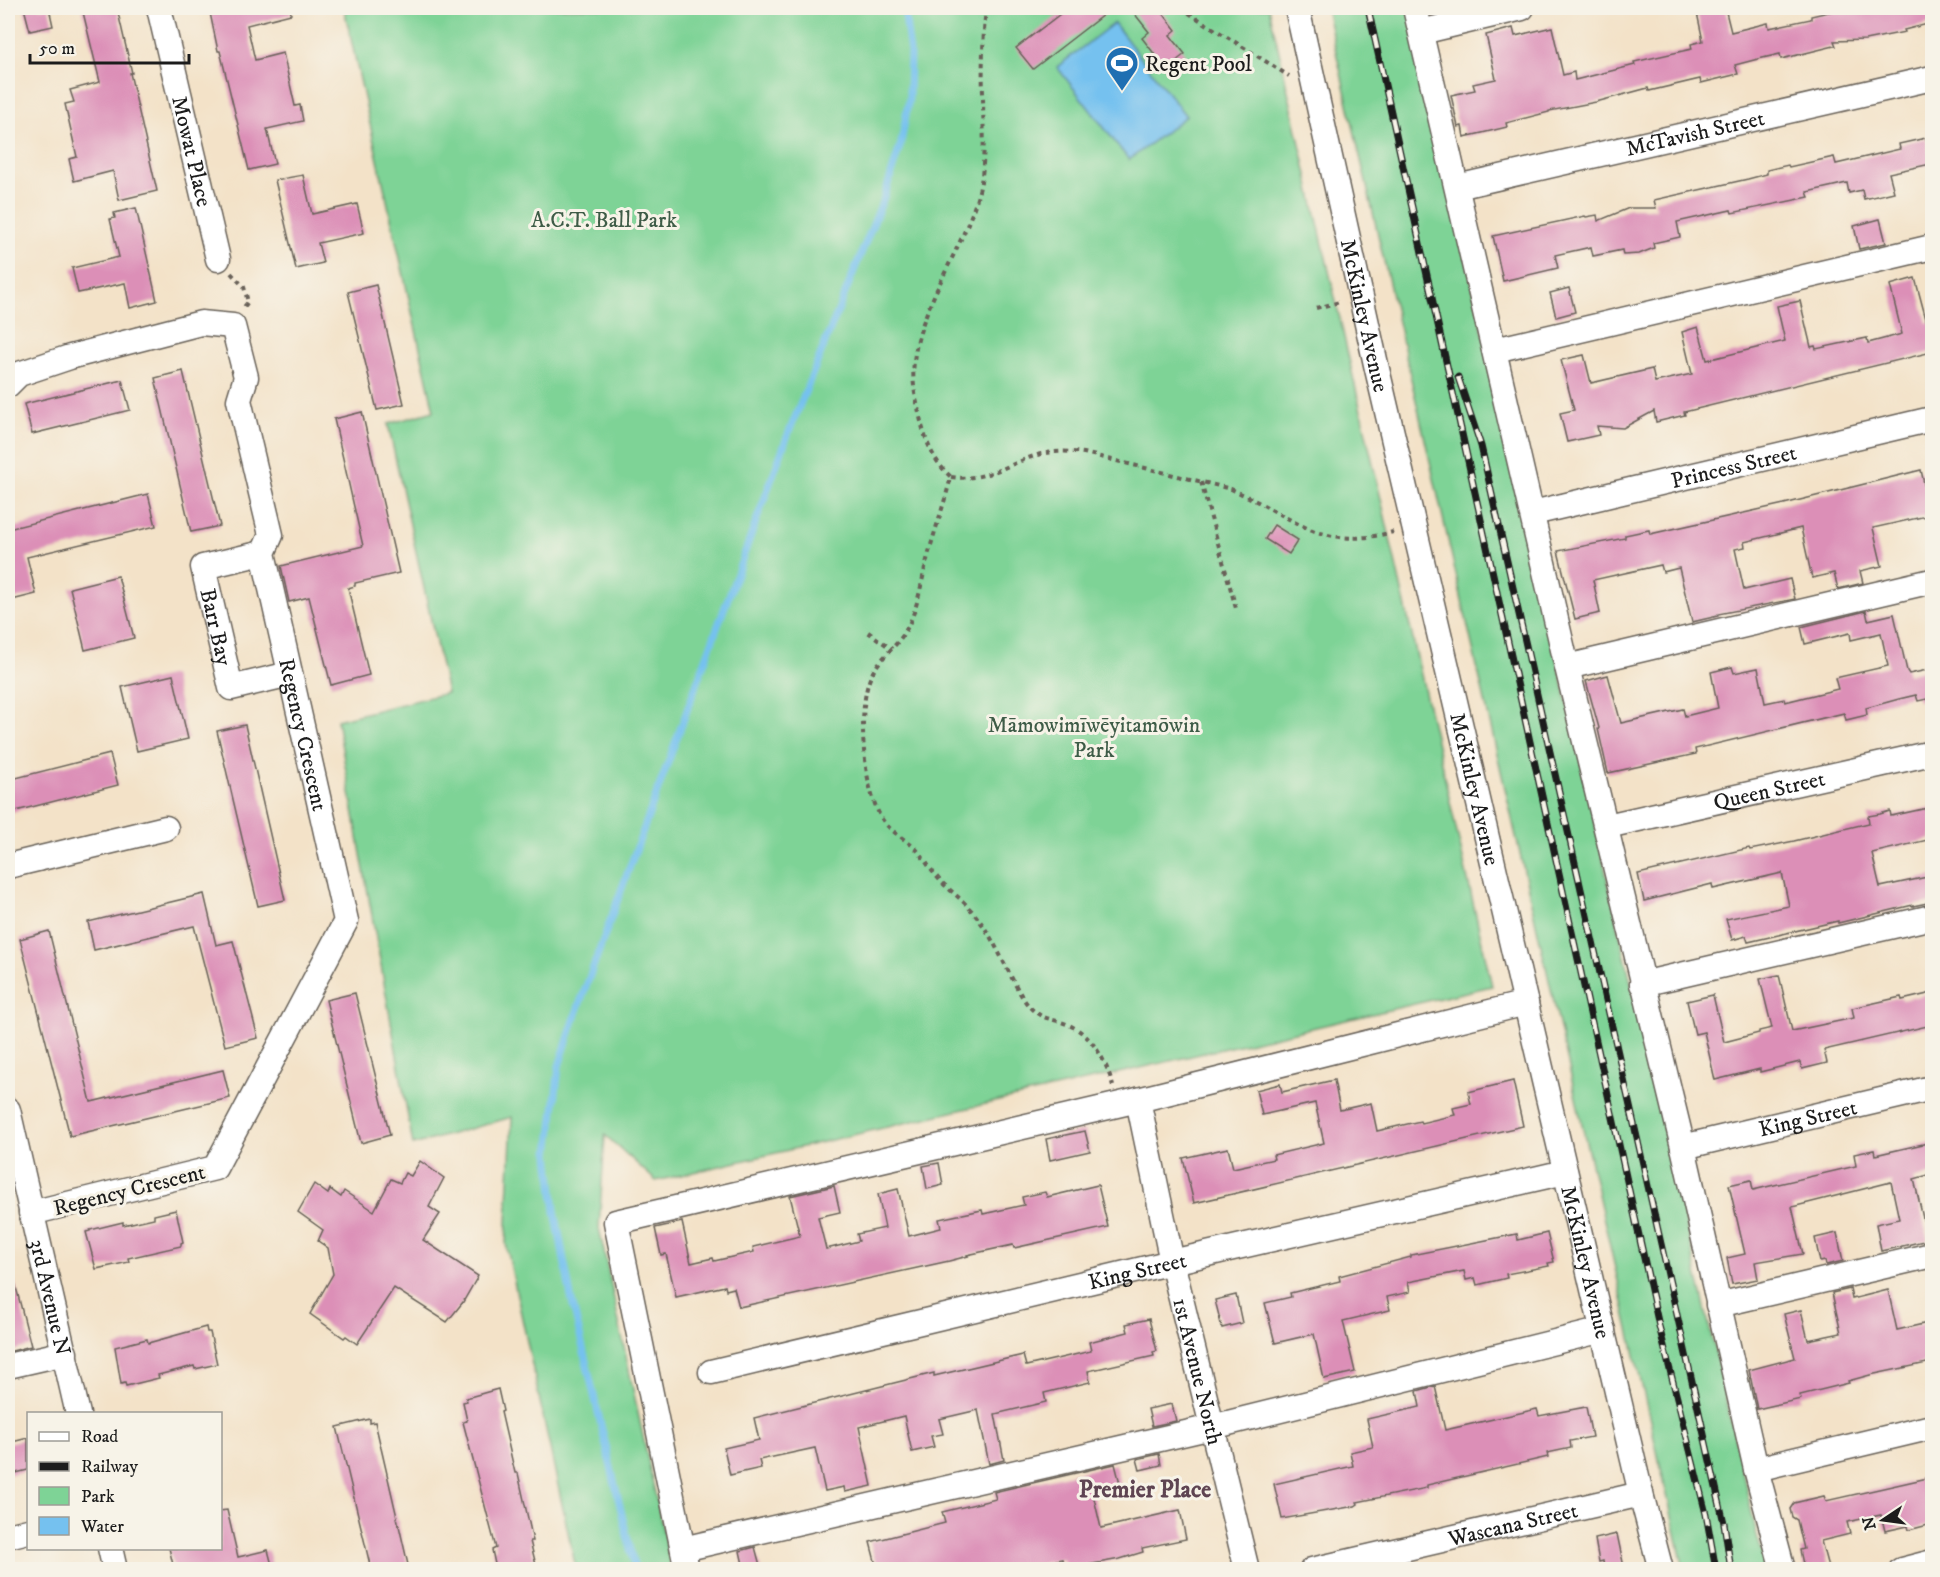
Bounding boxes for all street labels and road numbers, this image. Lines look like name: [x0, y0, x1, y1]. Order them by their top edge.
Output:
street label: Mowat Place: [165, 93, 217, 209]
street label: McTavish Street: [1623, 105, 1767, 163]
street label: McKinley Avenue: [1334, 237, 1394, 395]
street label: Princess Street: [1668, 439, 1799, 495]
street label: Barr Bay: [193, 586, 237, 669]
street label: Regency Crescent: [272, 656, 333, 814]
street label: McKinley Avenue: [1443, 710, 1505, 868]
street label: Queen Street: [1711, 765, 1828, 817]
street label: King Street: [1756, 1094, 1860, 1144]
street label: Regency Crescent: [51, 1159, 208, 1222]
street label: McKinley Avenue: [1554, 1183, 1616, 1341]
street label: 3rd Avenue N: [23, 1237, 76, 1358]
street label: King Street: [1086, 1247, 1189, 1297]
street label: 1st Avenue North: [1166, 1295, 1228, 1448]
street label: Wascana Street: [1445, 1497, 1580, 1553]

